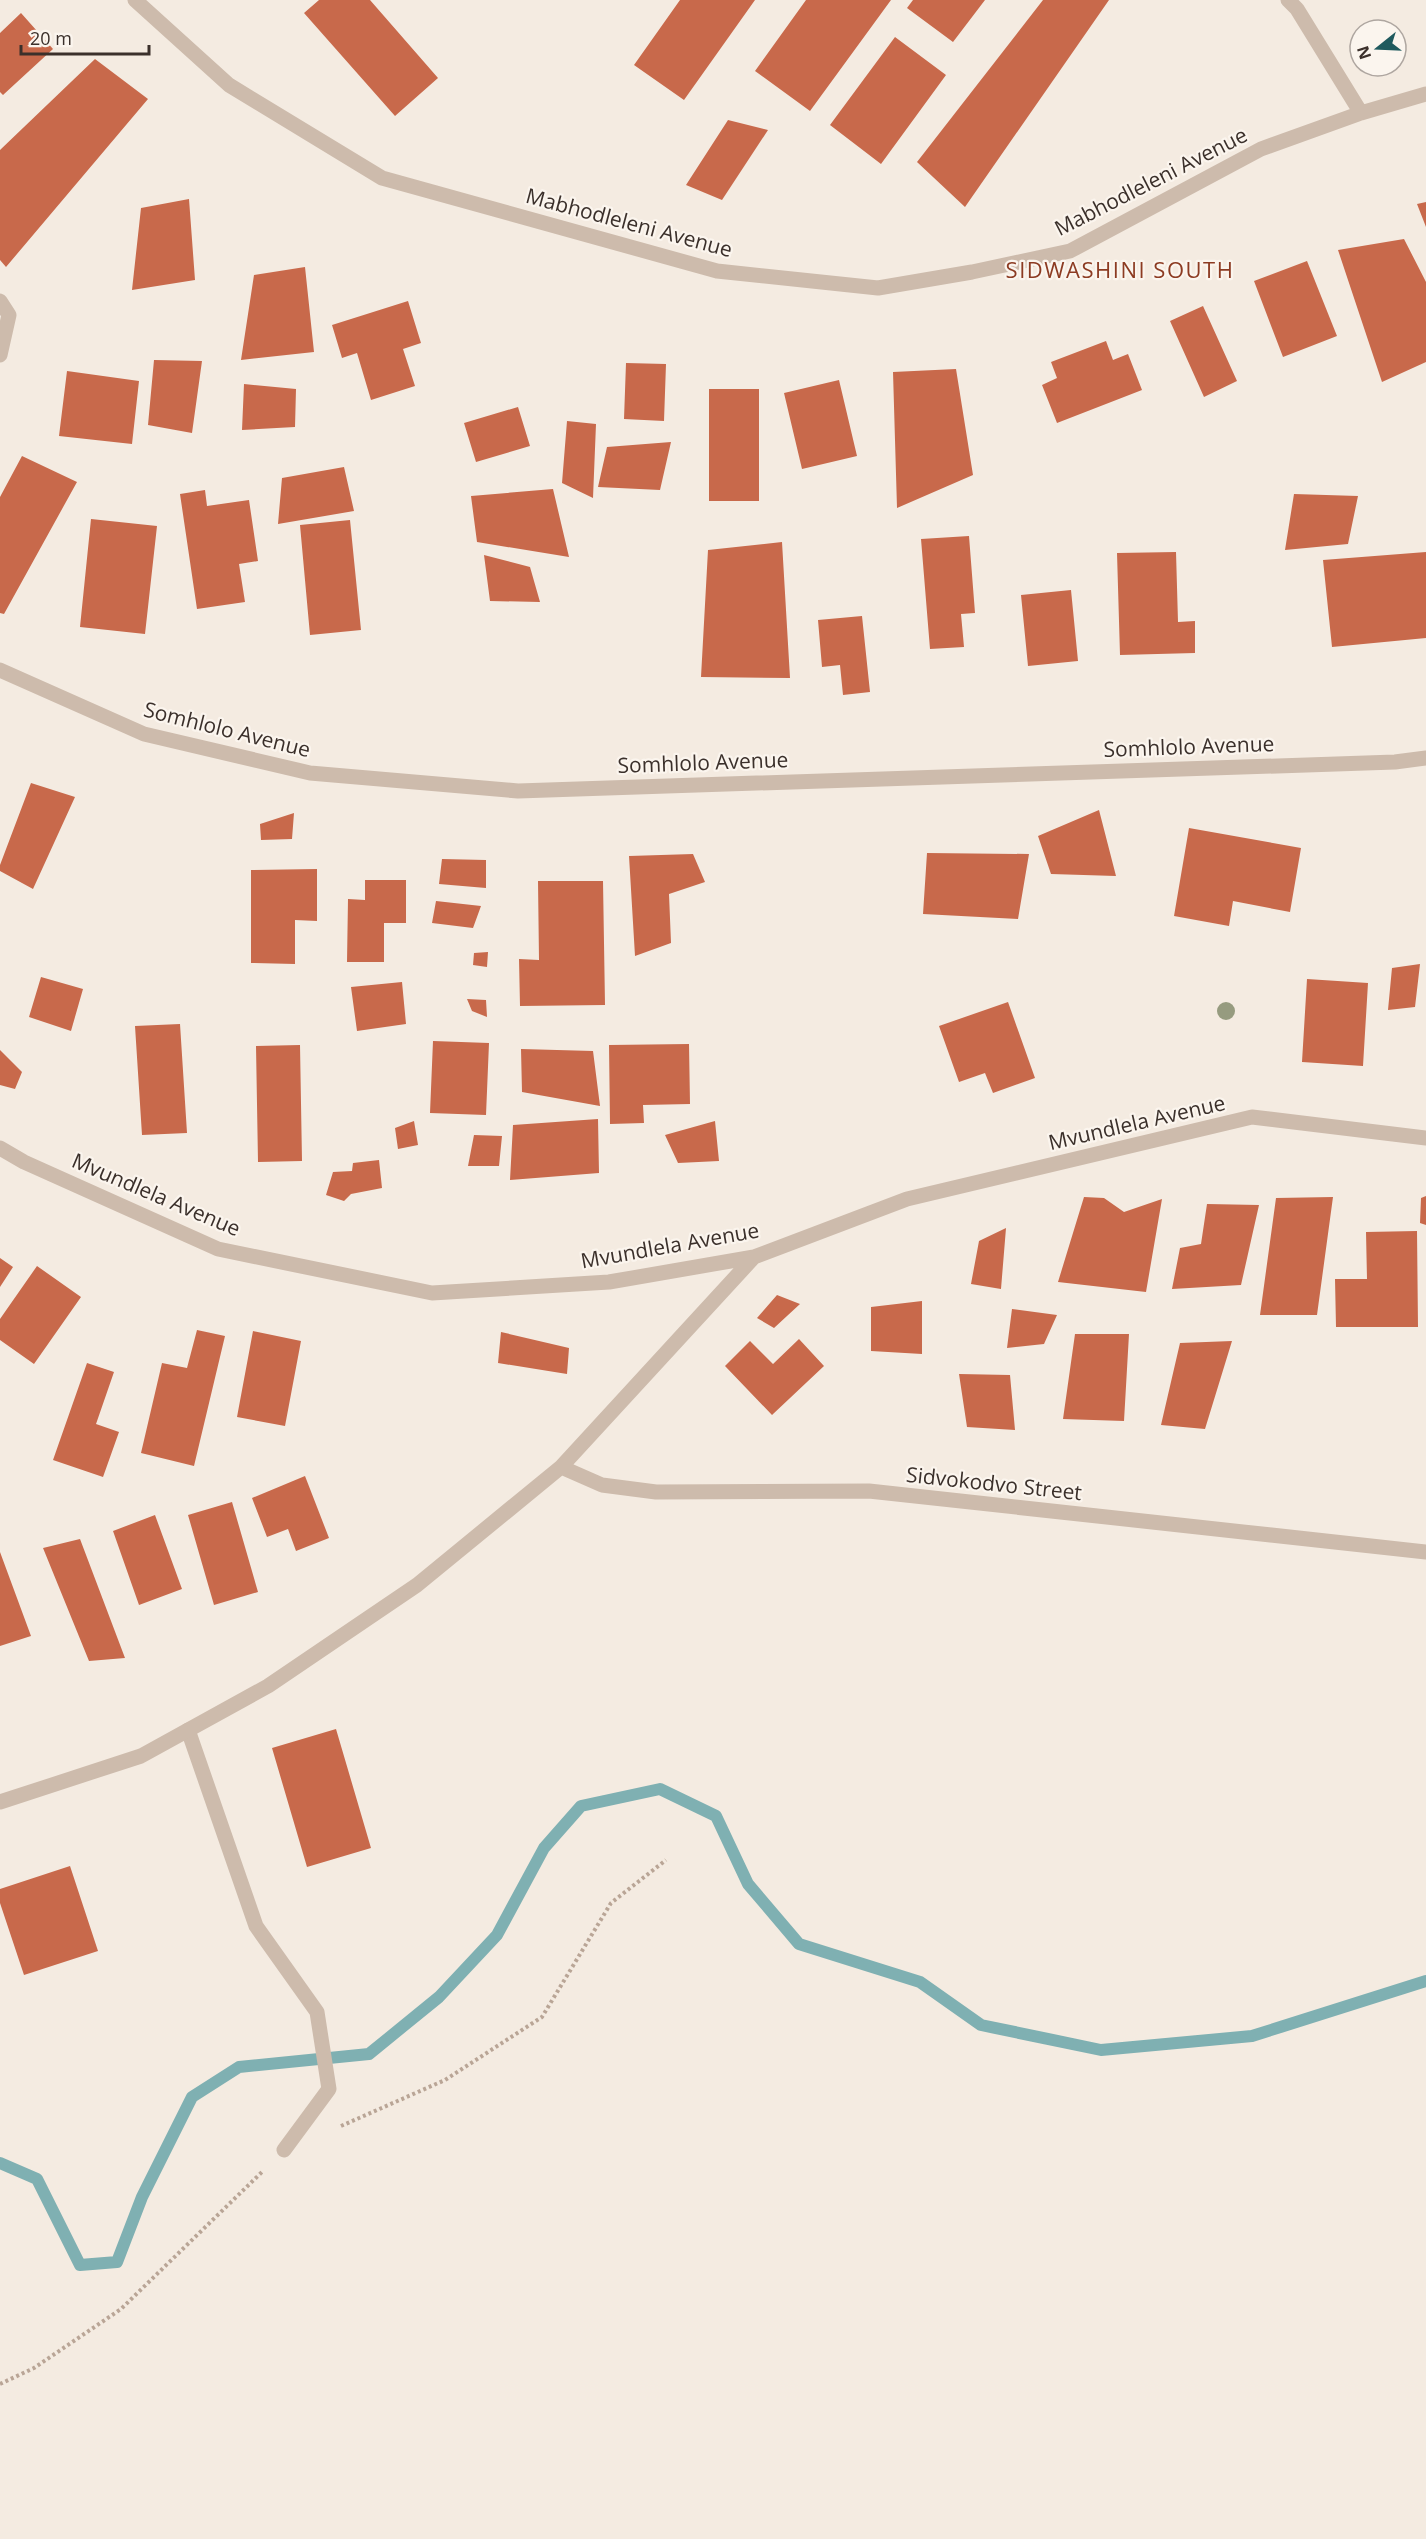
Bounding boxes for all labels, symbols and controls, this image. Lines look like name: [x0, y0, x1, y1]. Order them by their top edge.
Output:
scale bar: [21, 18, 148, 56]
north arrow: [1348, 18, 1408, 78]
text: 20 m: [30, 26, 72, 50]
text: N: [1351, 43, 1376, 62]
street label: Mabhodleleni Avenue: [1049, 120, 1252, 242]
street label: Mabhodleleni Avenue: [523, 181, 736, 263]
district label: SIDWASHINI SOUTH: [1006, 254, 1234, 284]
street label: Somhlolo Avenue: [141, 695, 314, 763]
street label: Somhlolo Avenue: [1103, 729, 1275, 763]
street label: Somhlolo Avenue: [617, 745, 789, 779]
street label: Mvundlela Avenue: [1046, 1088, 1228, 1156]
street label: Mvundlela Avenue: [68, 1146, 245, 1242]
street label: Mvundlela Avenue: [578, 1216, 761, 1274]
street label: Sidvokodvo Street: [905, 1460, 1083, 1506]

